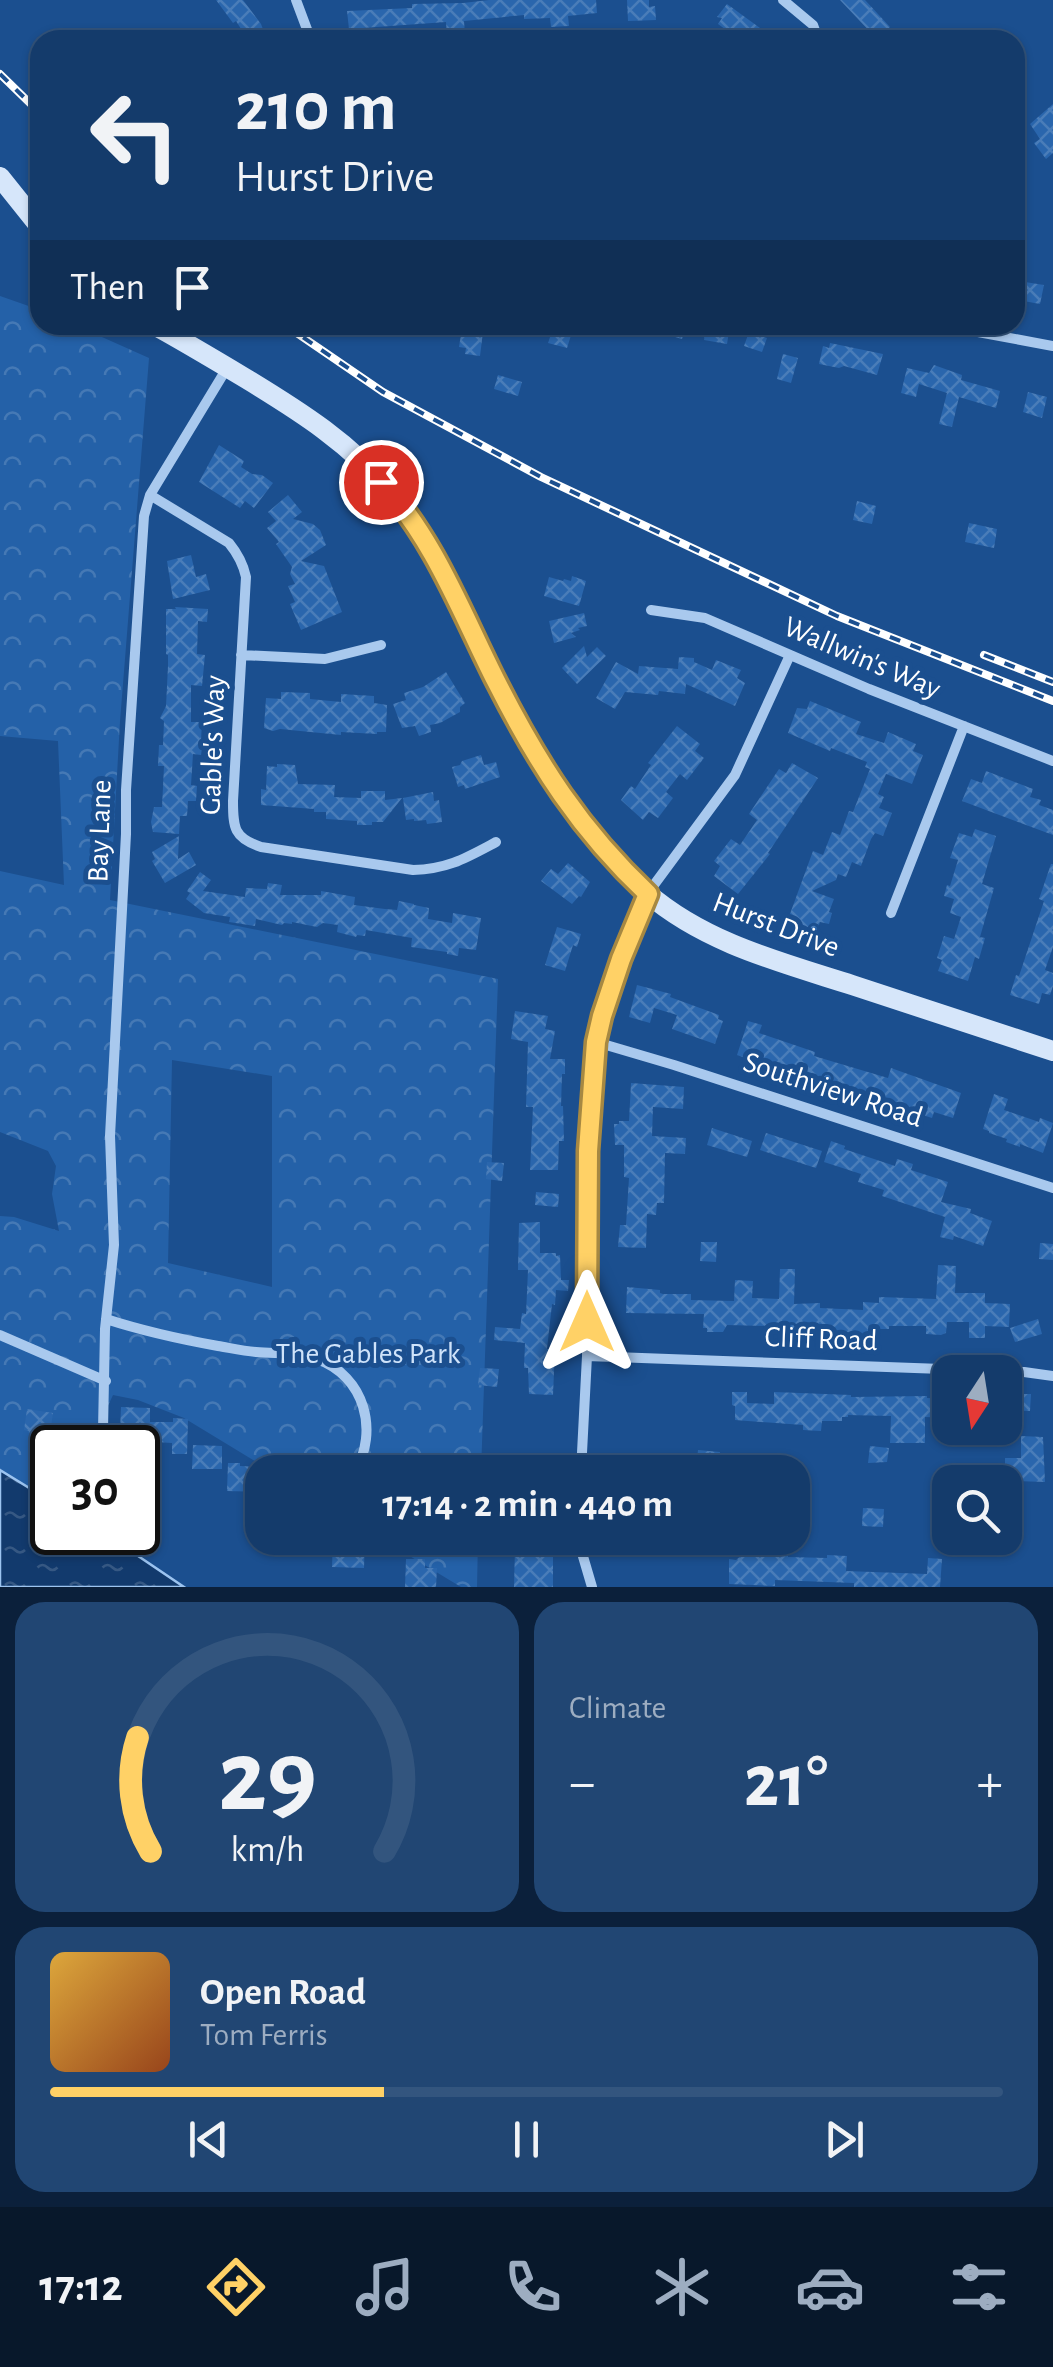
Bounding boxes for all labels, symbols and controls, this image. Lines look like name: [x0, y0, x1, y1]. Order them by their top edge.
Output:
icon: left: [70, 70, 200, 200]
text: 210 m: [235, 73, 397, 143]
text: Hurst Drive: [235, 155, 434, 200]
icon: arrive: [165, 260, 220, 315]
text: Then: [70, 269, 145, 307]
pin: [339, 440, 424, 525]
icon: arrive: [354, 455, 409, 510]
street label: Wallwin's Way: [779, 611, 945, 705]
street label: Gable's Way: [196, 674, 230, 815]
street label: Bay Lane: [83, 779, 117, 883]
street label: Hurst Drive: [709, 887, 843, 963]
street label: Southview Road: [740, 1047, 926, 1133]
position arrow: [535, 1270, 639, 1374]
street label: Cliff Road: [764, 1322, 878, 1356]
park label: The Gables Park: [276, 1339, 461, 1369]
north arrow: [932, 1355, 1022, 1445]
map controls: [932, 1355, 1022, 1555]
speed limit sign: 30: [30, 1425, 160, 1555]
button: search: [932, 1465, 1022, 1555]
text: 17:14 · 2 min · 440 m: [382, 1486, 673, 1524]
text: Climate: [569, 1692, 666, 1724]
text: 29: [217, 1726, 317, 1830]
text: 21°: [744, 1745, 828, 1820]
text: −: [569, 1756, 595, 1811]
text: +: [977, 1756, 1003, 1811]
text: km/h: [230, 1832, 304, 1868]
text: Open Road: [200, 1974, 366, 2012]
text: Tom Ferris: [200, 2019, 328, 2051]
icon: previous: [181, 2112, 236, 2167]
icon: pause: [499, 2112, 554, 2167]
icon: next: [817, 2112, 872, 2167]
icon: directions: [201, 2252, 271, 2322]
icon: music: [350, 2252, 420, 2322]
icon: phone: [498, 2252, 568, 2322]
icon: climate: [647, 2252, 717, 2322]
icon: car: [795, 2252, 865, 2322]
icon: filters: [944, 2252, 1014, 2322]
text: 17:12: [39, 2264, 123, 2309]

